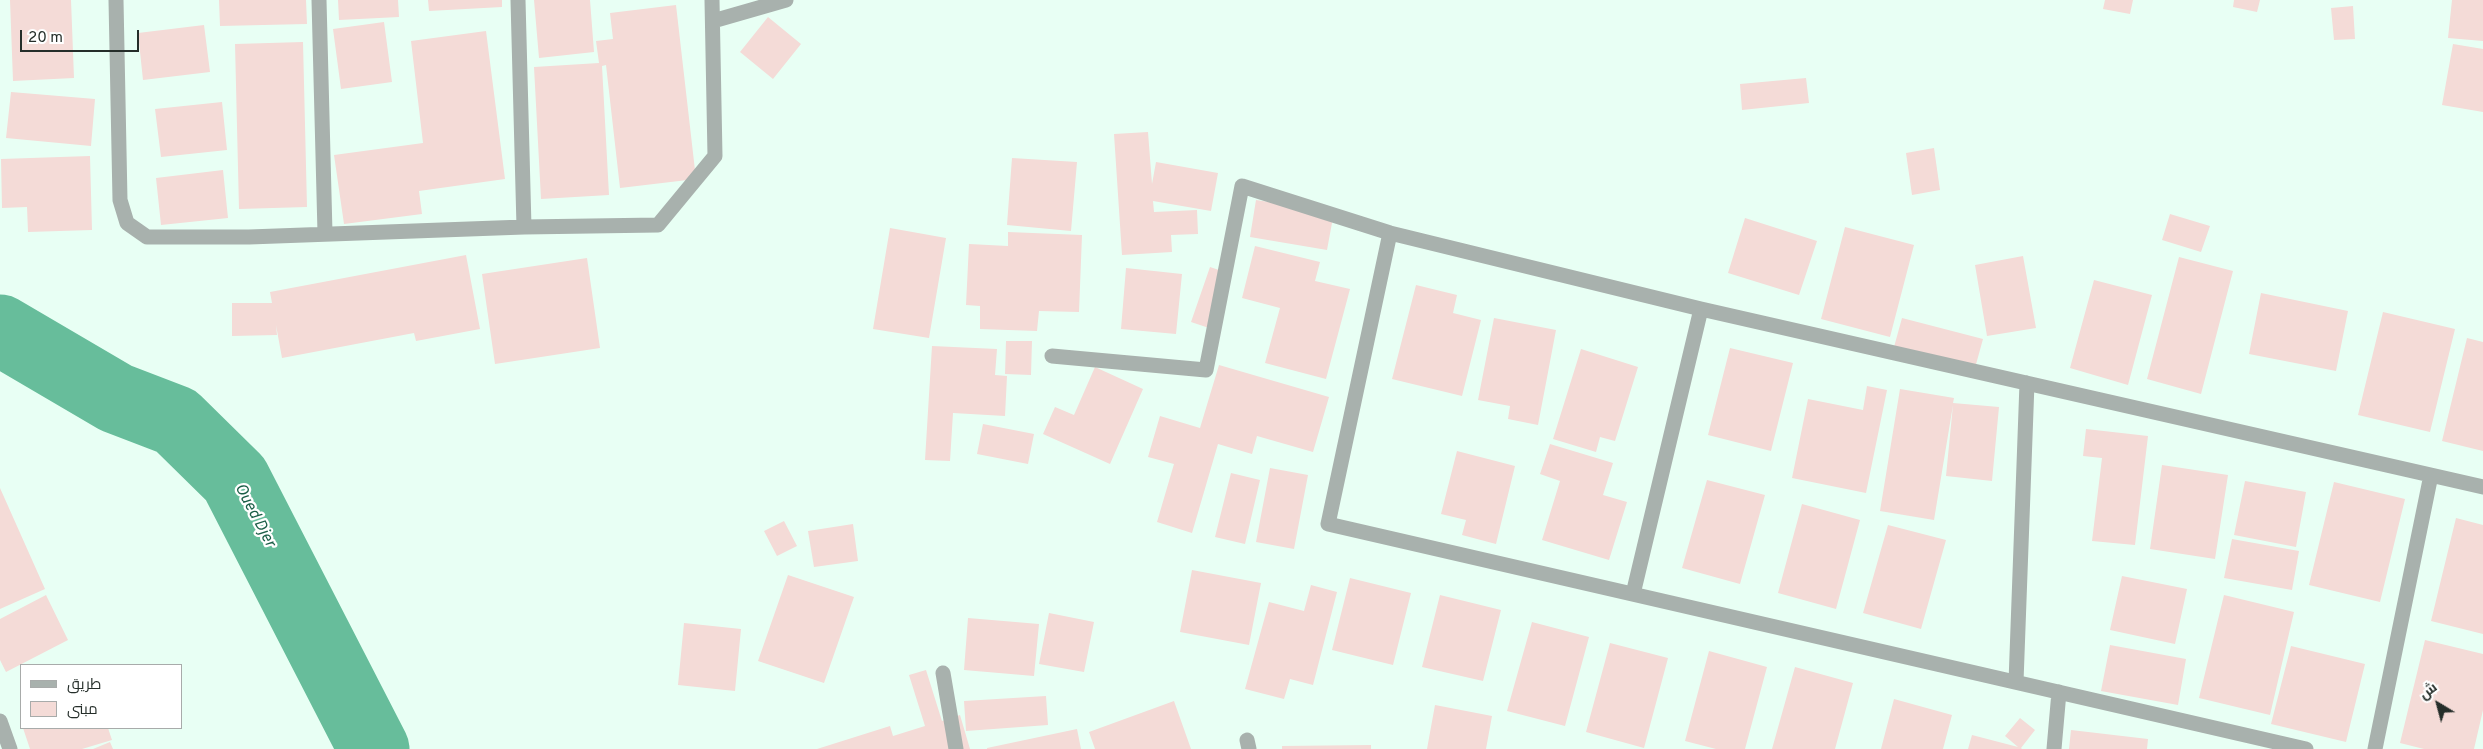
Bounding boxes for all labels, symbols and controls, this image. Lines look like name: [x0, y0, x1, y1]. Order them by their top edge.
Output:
scale bar: [22, 20, 141, 52]
text: 20 m: [28, 29, 63, 48]
water label: Oued Djer: [229, 481, 279, 551]
legend: [20, 664, 182, 729]
text: طريق: [67, 676, 101, 695]
north arrow: [2413, 679, 2463, 729]
text: ش: [2416, 679, 2441, 704]
text: مبنى: [67, 701, 98, 720]

